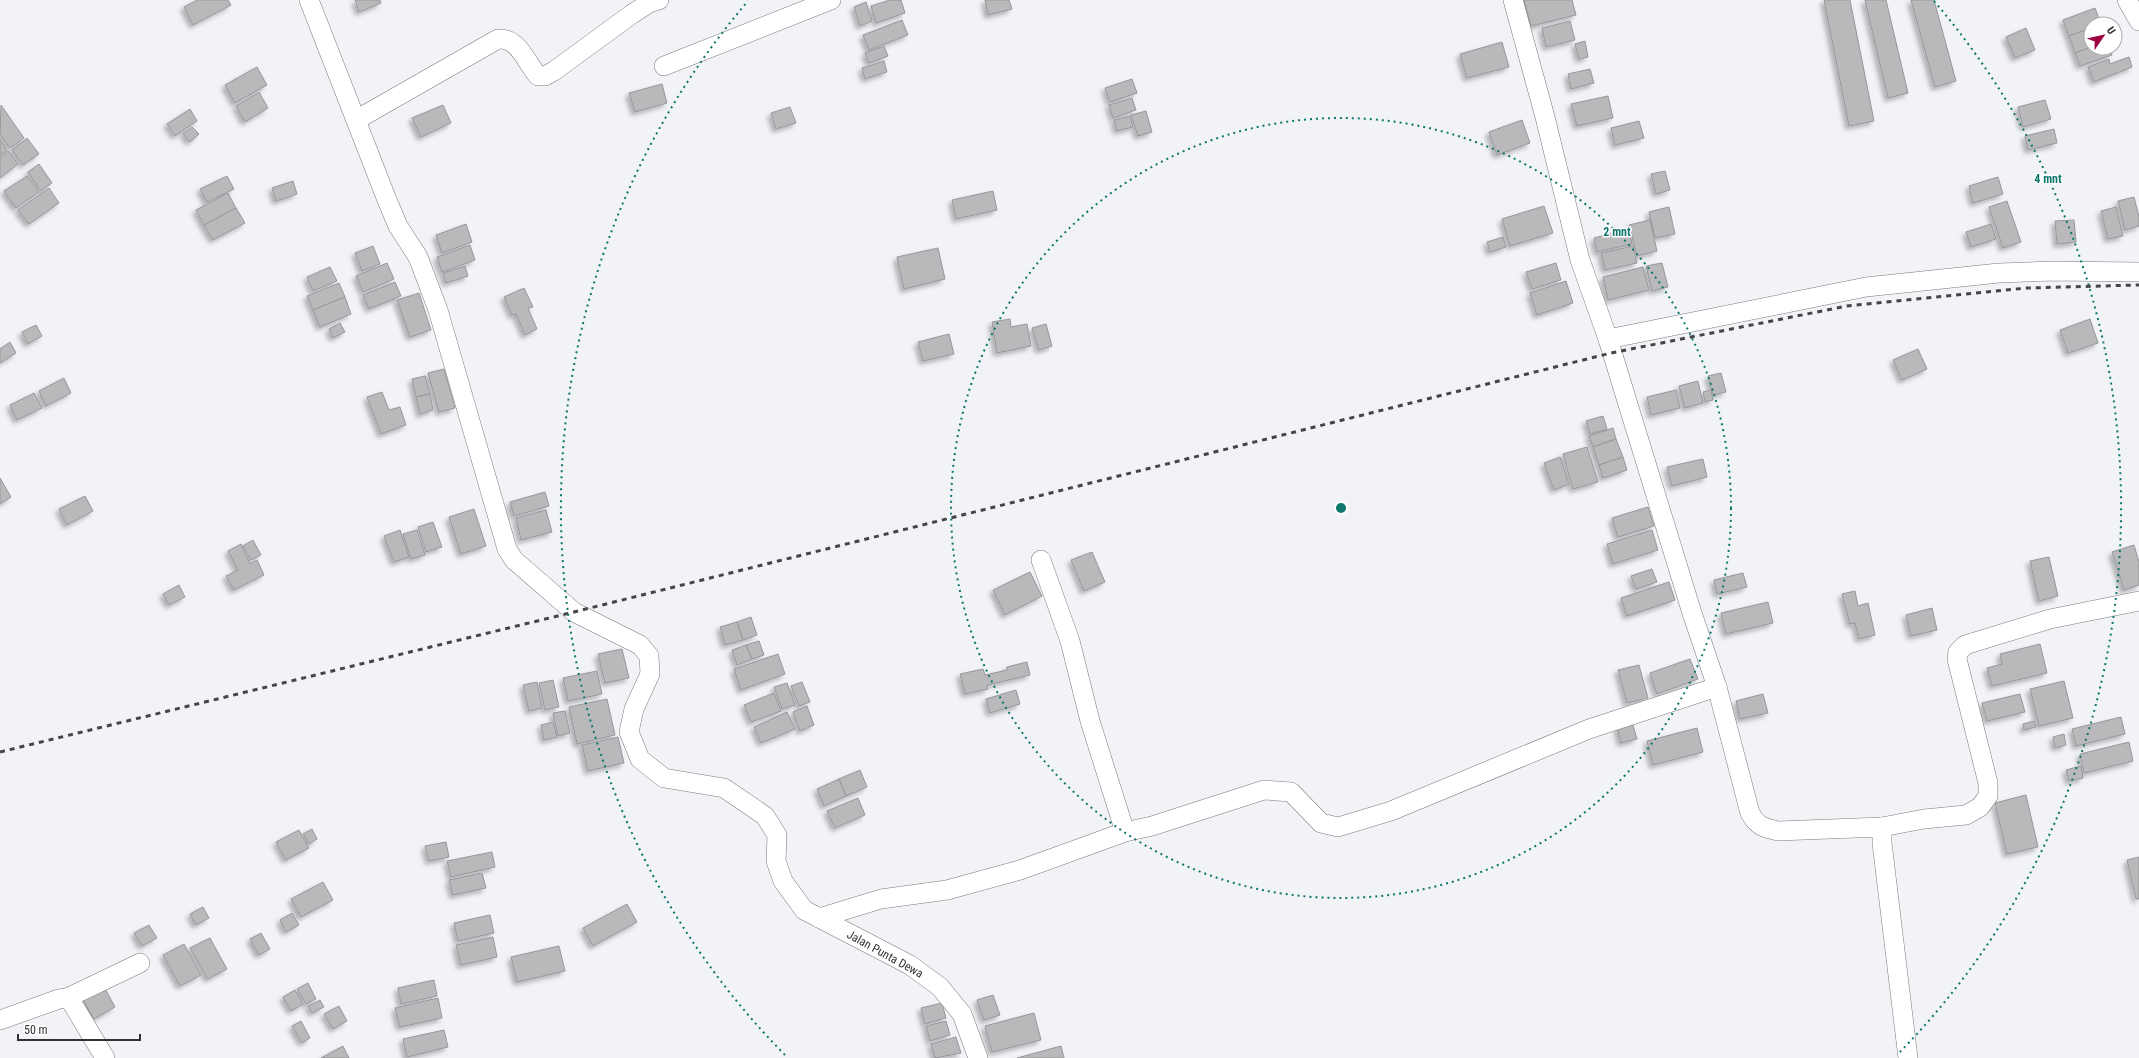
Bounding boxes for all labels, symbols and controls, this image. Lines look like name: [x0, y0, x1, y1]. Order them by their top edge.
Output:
north arrow: [2083, 16, 2123, 56]
text: U: [2104, 24, 2118, 37]
text: 4 mnt: [2034, 172, 2062, 186]
text: 2 mnt: [1603, 225, 1631, 239]
centre of rings: [1334, 501, 1348, 515]
street label: Jalan Punta Dewa: [844, 927, 926, 981]
scale bar: [18, 1016, 140, 1042]
text: 50 m: [24, 1023, 48, 1037]

